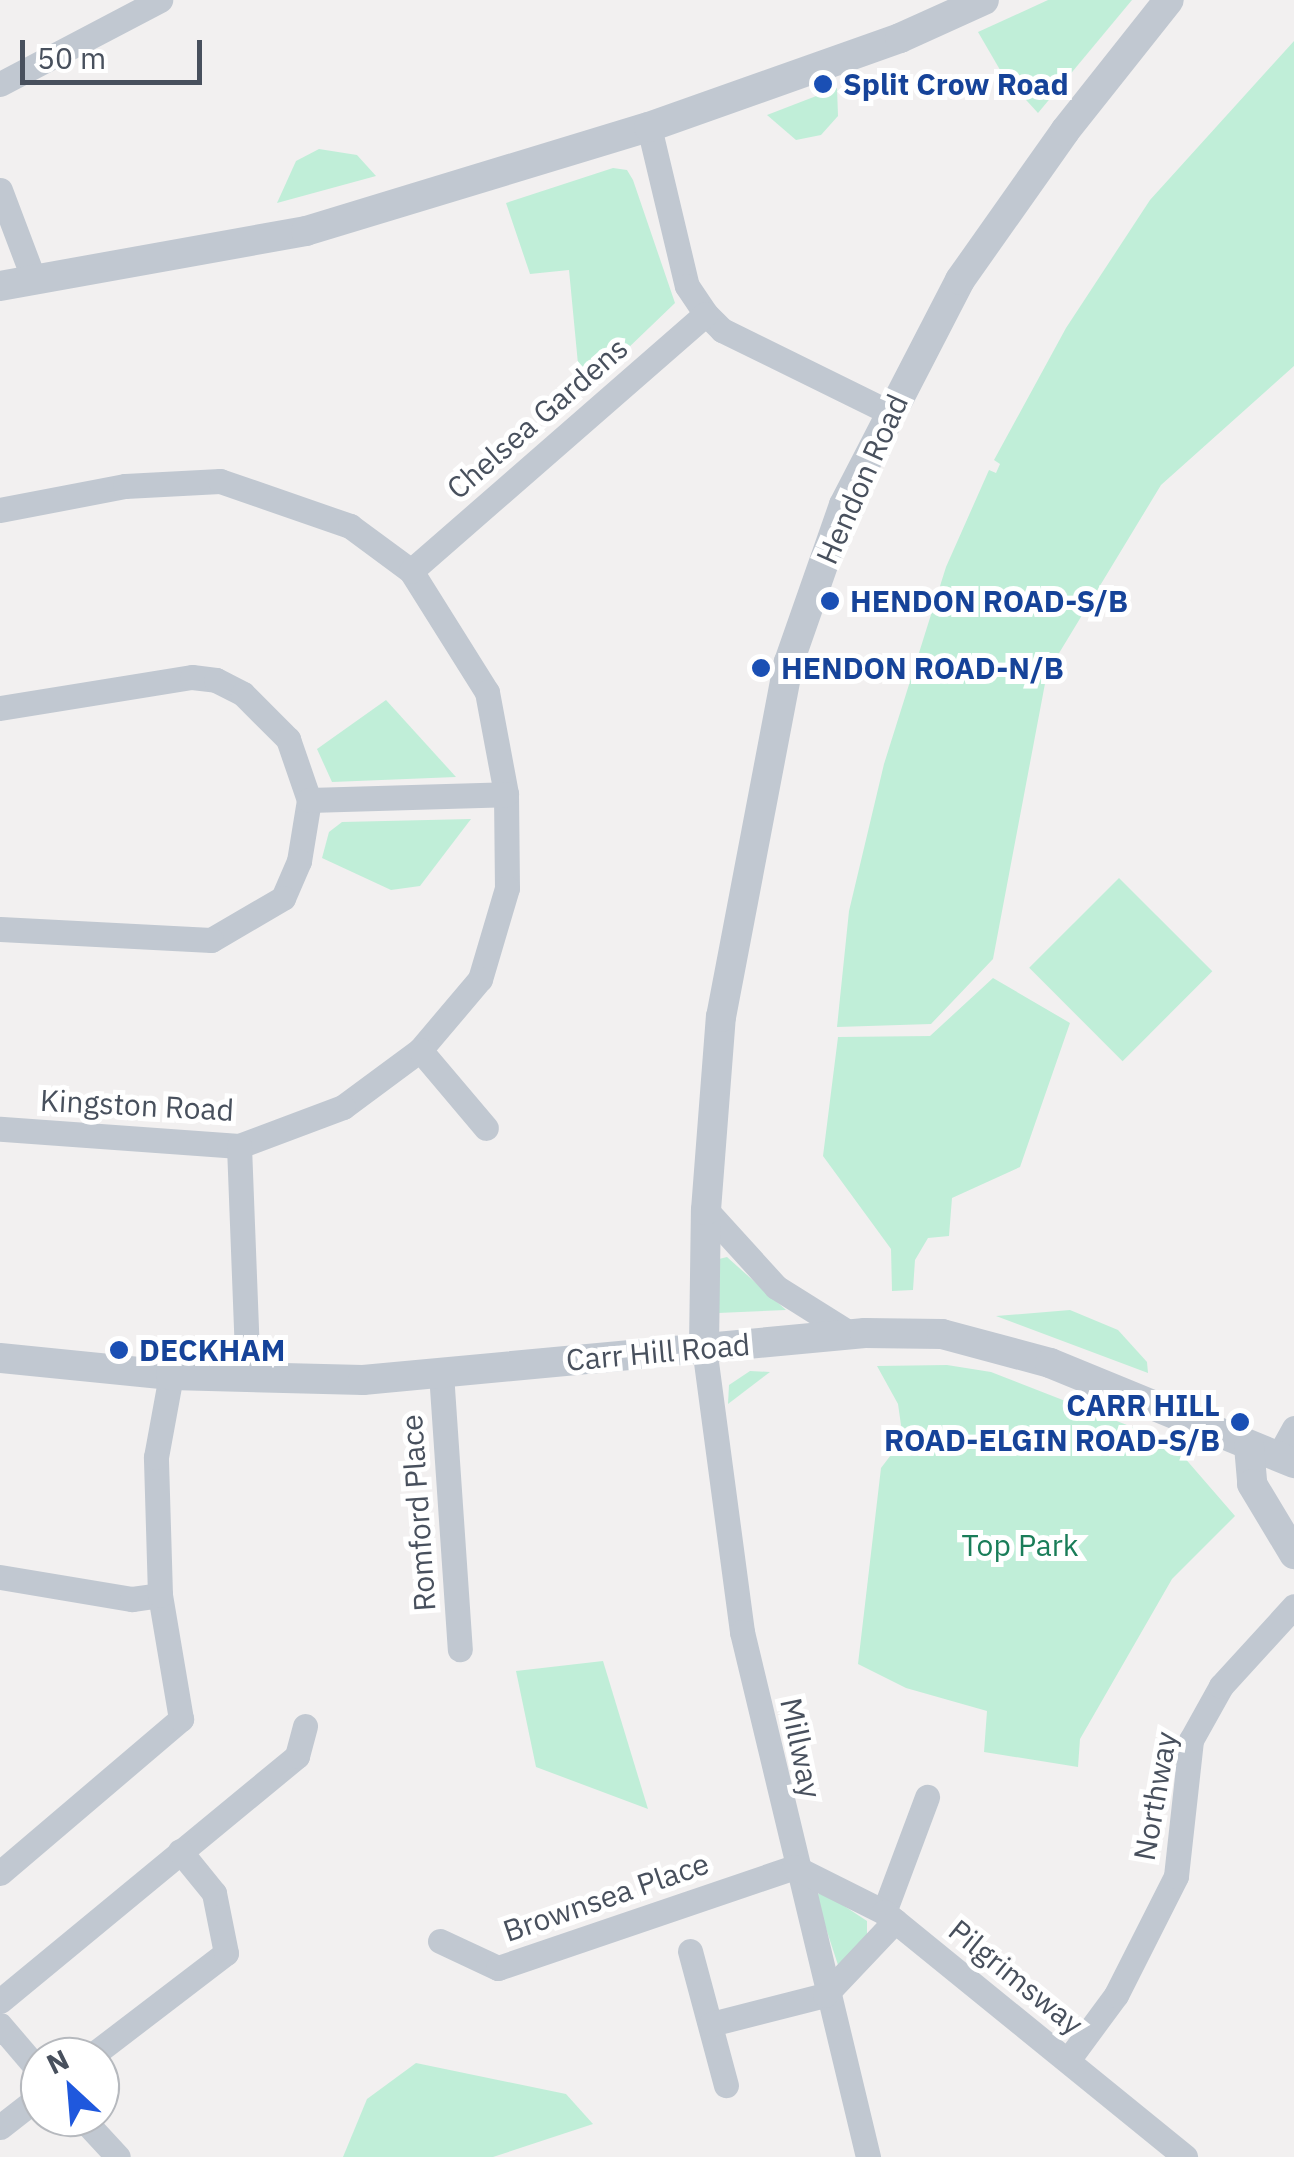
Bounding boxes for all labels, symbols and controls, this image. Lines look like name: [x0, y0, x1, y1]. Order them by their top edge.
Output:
scale bar: [25, 20, 208, 82]
text: 50 m: [37, 38, 106, 77]
place label: Split Crow Road: [843, 66, 1069, 102]
marker: Split Crow Road: [812, 73, 834, 95]
street label: Chelsea Gardens: [439, 330, 635, 506]
street label: Hendon Road: [809, 389, 915, 569]
place label: HENDON ROAD-S/B: [850, 583, 1128, 619]
marker: HENDON ROAD-S/B: [819, 590, 841, 612]
place label: HENDON ROAD-N/B: [781, 650, 1064, 686]
marker: HENDON ROAD-N/B: [750, 657, 772, 679]
street label: Kingston Road: [39, 1082, 235, 1128]
street label: Carr Hill Road: [564, 1326, 752, 1378]
place label: DECKHAM: [139, 1332, 285, 1368]
marker: DECKHAM: [108, 1339, 130, 1361]
place label: CARR HILL ROAD-ELGIN ROAD-S/B: [884, 1387, 1220, 1458]
marker: CARR HILL ROAD-ELGIN ROAD-S/B: [1229, 1411, 1251, 1433]
street label: Romford Place: [393, 1413, 443, 1613]
park label: Top Park: [961, 1527, 1079, 1563]
street label: Millway: [773, 1695, 829, 1801]
street label: Northway: [1126, 1729, 1184, 1863]
street label: Brownsea Place: [498, 1845, 714, 1949]
street label: Pilgrimsway: [942, 1912, 1090, 2042]
north arrow: [20, 2037, 120, 2137]
text: N: [40, 2040, 75, 2082]

